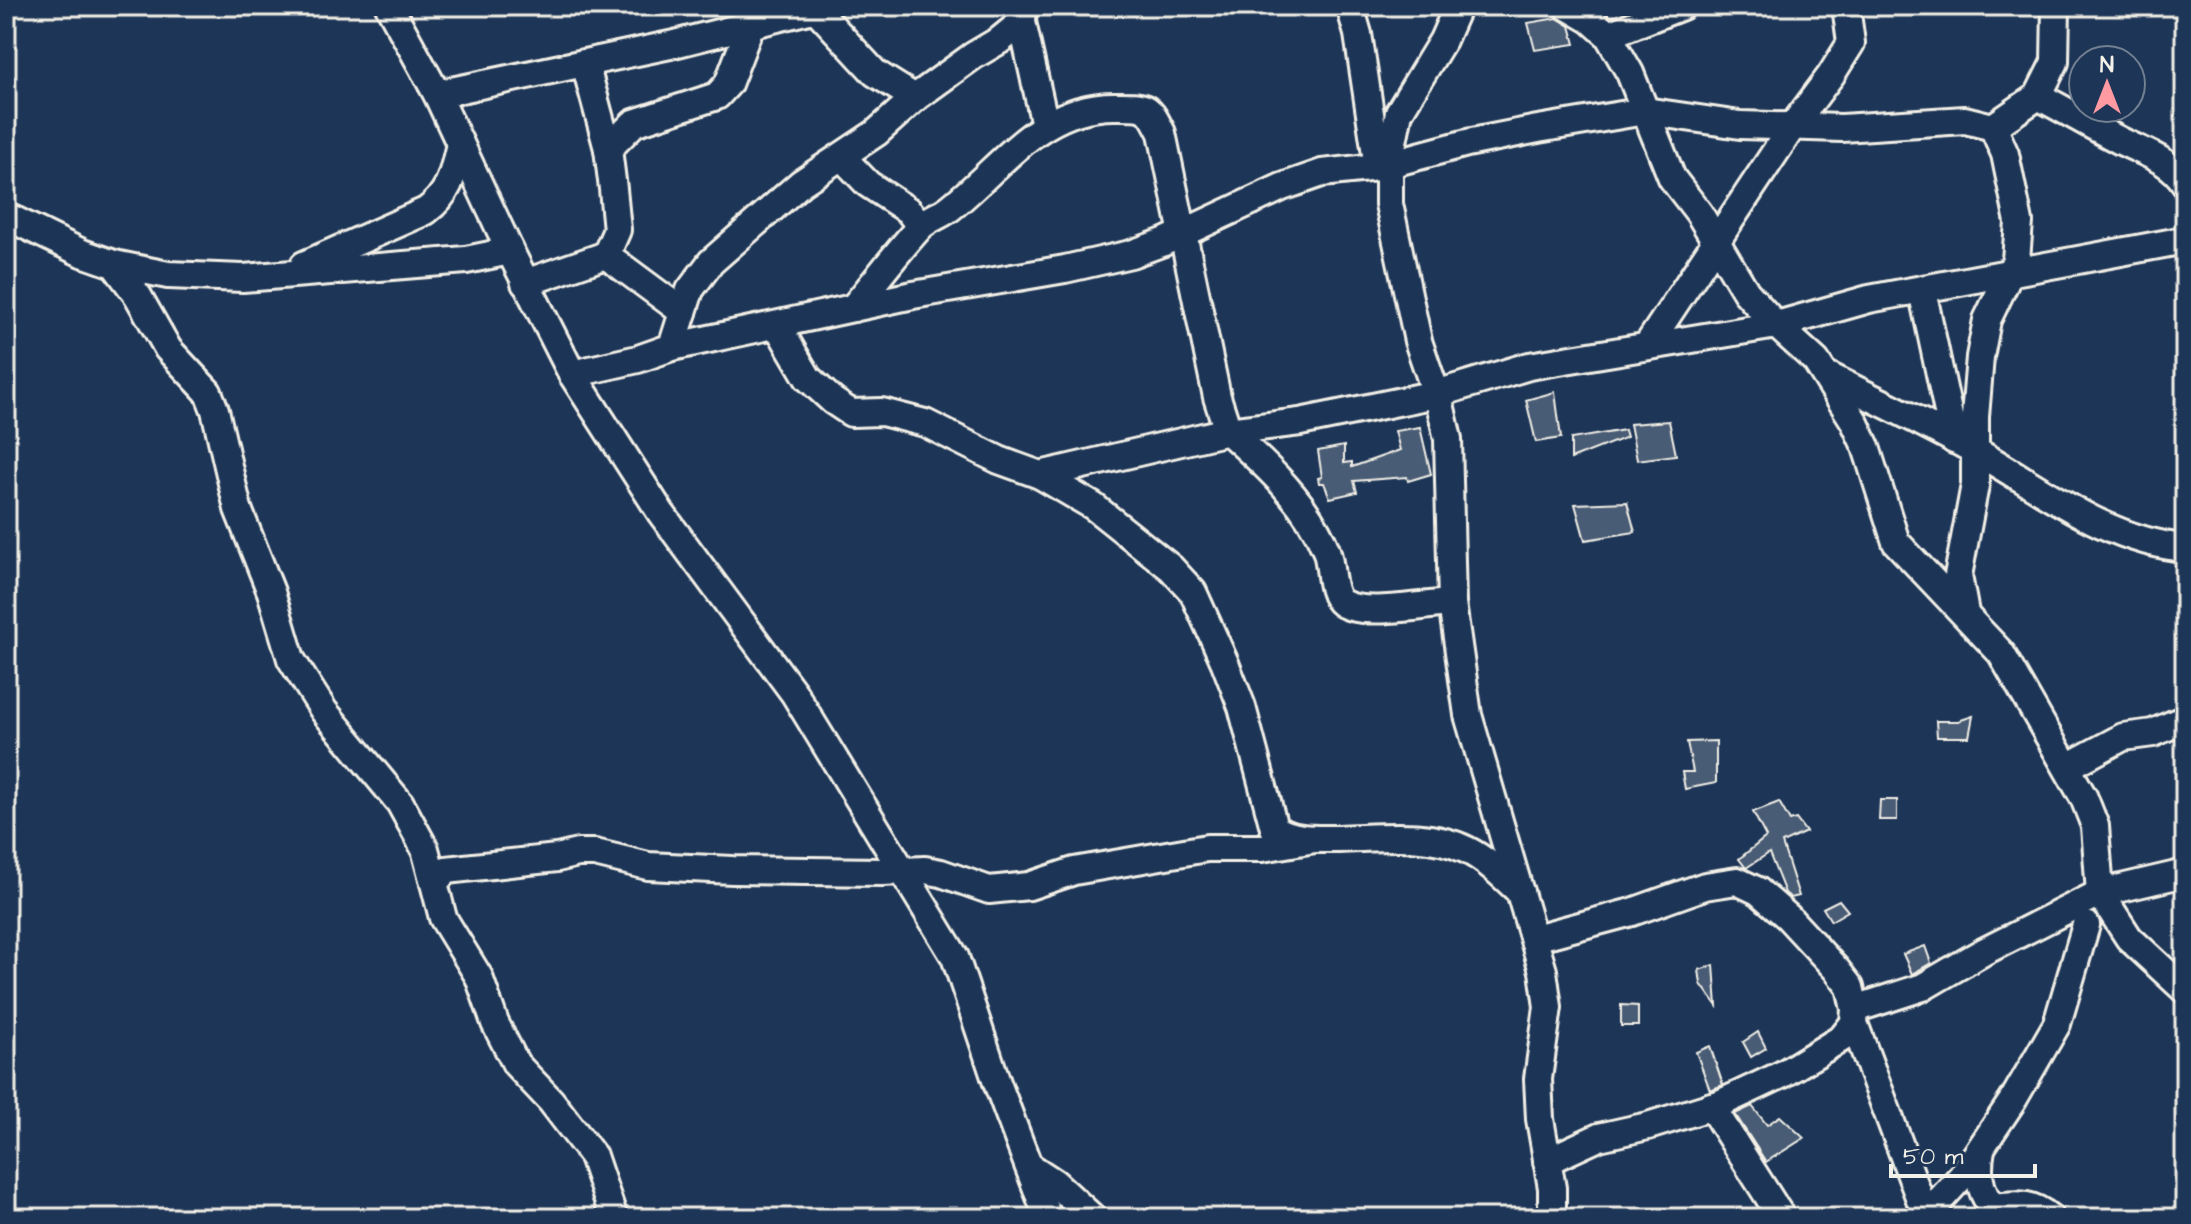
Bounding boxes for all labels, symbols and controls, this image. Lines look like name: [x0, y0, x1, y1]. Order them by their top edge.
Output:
north arrow: [2067, 44, 2147, 124]
text: N: [2100, 50, 2114, 81]
scale bar: [1891, 1128, 2035, 1178]
text: 50 m: [1903, 1140, 1964, 1174]

